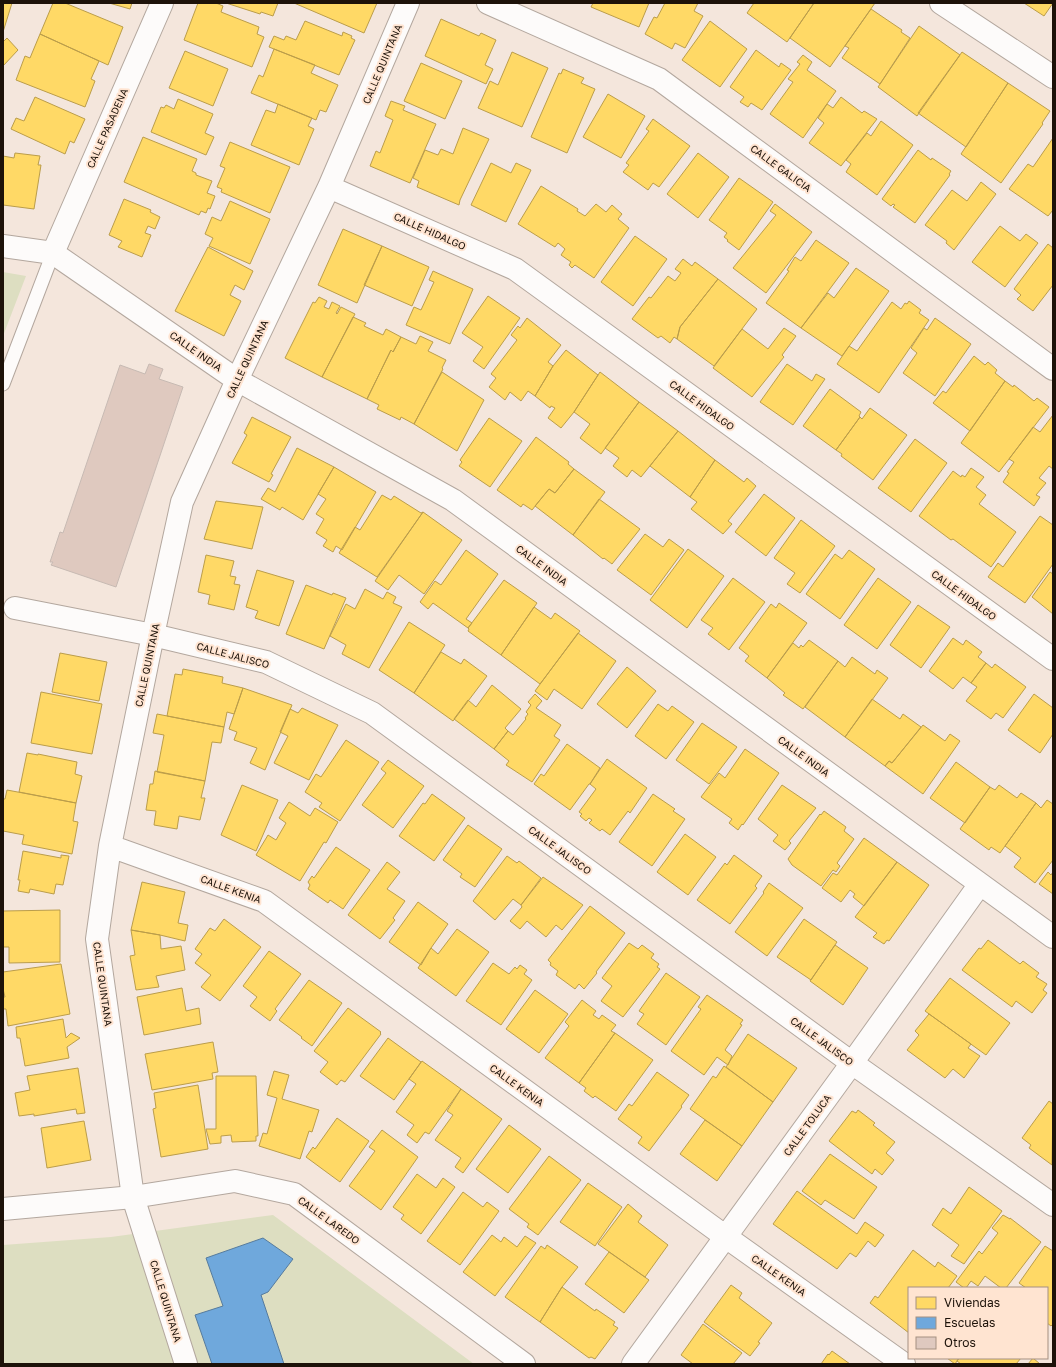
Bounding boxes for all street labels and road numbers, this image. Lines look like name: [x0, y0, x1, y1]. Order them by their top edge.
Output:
street label: CALLE QUINTANA: [360, 22, 404, 106]
street label: CALLE PASADENA: [84, 86, 130, 170]
street label: CALLE GALICIA: [748, 142, 814, 194]
street label: CALLE HIDALGO: [392, 210, 468, 252]
street label: CALLE QUINTANA: [224, 318, 271, 400]
street label: CALLE INDIA: [168, 329, 225, 374]
street label: CALLE HIDALGO: [667, 377, 737, 433]
street label: CALLE INDIA: [514, 542, 570, 588]
street label: CALLE HIDALGO: [929, 567, 999, 623]
street label: CALLE QUINTANA: [132, 622, 162, 708]
street label: CALLE JALISCO: [195, 640, 271, 670]
street label: CALLE INDIA: [776, 733, 832, 779]
street label: CALLE JALISCO: [526, 823, 594, 877]
street label: CALLE KENIA: [199, 872, 263, 906]
street label: CALLE QUINTANA: [91, 941, 115, 1027]
street label: CALLE JALISCO: [788, 1014, 856, 1068]
street label: CALLE KENIA: [488, 1061, 547, 1109]
street label: CALLE TOLUCA: [781, 1092, 833, 1158]
street label: CALLE LAREDO: [296, 1194, 362, 1246]
street label: CALLE KENIA: [749, 1252, 809, 1298]
street label: CALLE QUINTANA: [148, 1259, 184, 1344]

